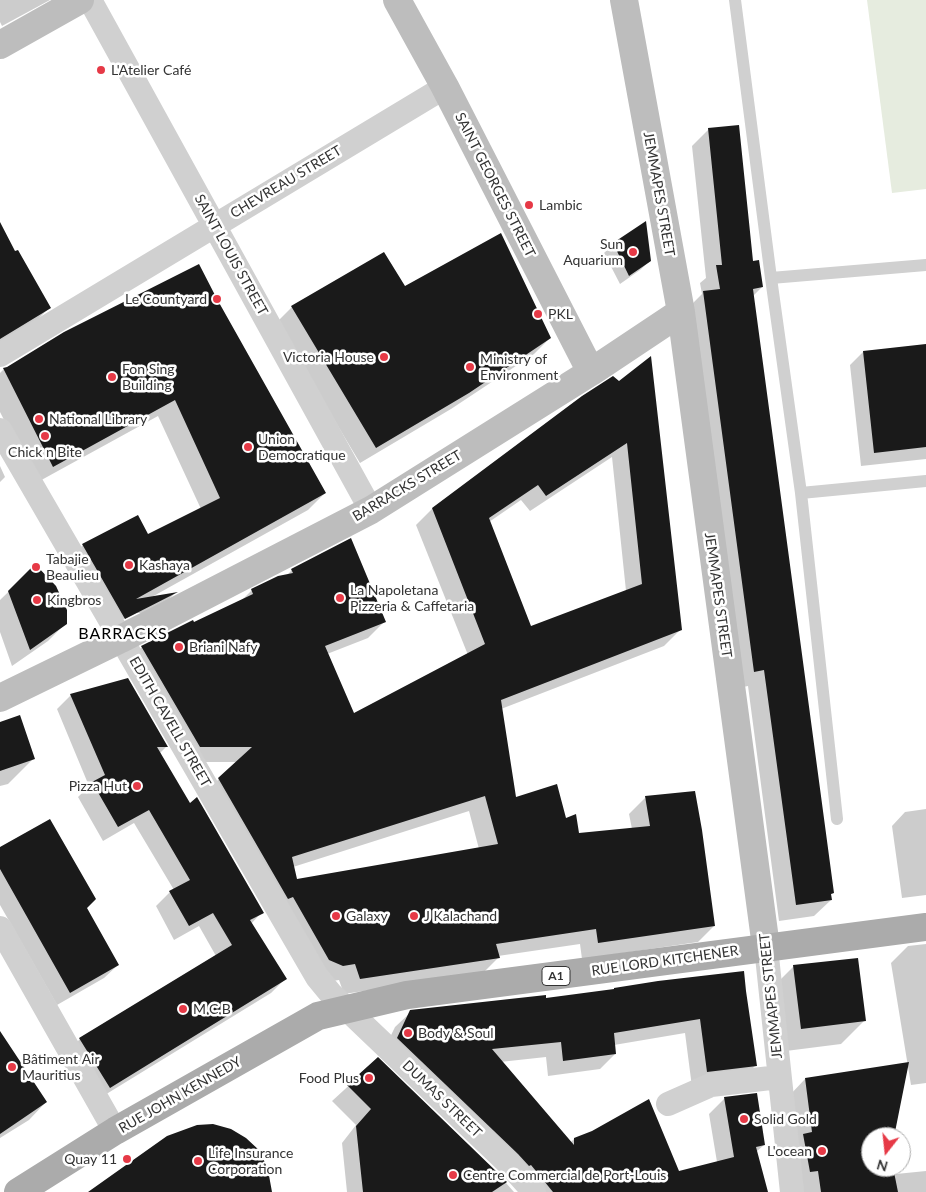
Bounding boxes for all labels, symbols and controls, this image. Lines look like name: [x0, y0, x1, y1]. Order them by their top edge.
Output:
place label: L'Atelier Café: [111, 62, 191, 78]
marker: L'Atelier Café: [95, 64, 107, 76]
street label: SAINT GEORGES STREET: [451, 110, 539, 260]
street label: JEMMAPES STREET: [640, 130, 678, 258]
street label: CHEVREAU STREET: [227, 142, 345, 222]
street label: SAINT LOUIS STREET: [191, 192, 271, 318]
place label: Lambic: [539, 197, 583, 213]
marker: Lambic: [523, 199, 535, 211]
place label: Sun Aquarium: [563, 236, 623, 268]
marker: Sun Aquarium: [627, 246, 639, 258]
place label: Le Countyard: [125, 291, 207, 307]
marker: Le Countyard: [211, 293, 223, 305]
place label: PKL: [548, 306, 573, 322]
marker: PKL: [532, 308, 544, 320]
place label: Victoria House: [283, 349, 374, 365]
marker: Victoria House: [378, 351, 390, 363]
place label: Ministry of Environment: [480, 351, 558, 384]
place label: Fon Sing Building: [122, 361, 175, 394]
marker: Ministry of Environment: [464, 361, 476, 373]
marker: Fon Sing Building: [106, 371, 118, 383]
place label: National Library: [49, 411, 147, 427]
marker: National Library: [33, 413, 45, 425]
marker: Chick n Bite: [39, 430, 51, 442]
place label: Union Democratique: [258, 431, 346, 464]
marker: Union Democratique: [242, 441, 254, 453]
place label: Chick n Bite: [8, 444, 82, 460]
street label: BARRACKS STREET: [350, 447, 464, 525]
street label: JEMMAPES STREET: [701, 531, 735, 659]
place label: Tabajie Beaulieu: [46, 551, 99, 584]
place label: Kashaya: [139, 557, 190, 573]
marker: Kashaya: [123, 559, 135, 571]
marker: Tabajie Beaulieu: [30, 561, 42, 573]
place label: La Napoletana Pizzeria & Caffetaria: [350, 582, 474, 614]
place label: Kingbros: [47, 592, 101, 608]
marker: La Napoletana Pizzeria & Caffetaria: [334, 592, 346, 604]
marker: Kingbros: [31, 594, 43, 606]
district label: BARRACKS: [77, 624, 169, 644]
place label: Briani Nafy: [189, 639, 258, 655]
marker: Briani Nafy: [173, 641, 185, 653]
street label: EDITH CAVELL STREET: [126, 654, 214, 790]
place label: Pizza Hut: [69, 778, 127, 794]
marker: Pizza Hut: [131, 780, 143, 792]
place label: Galaxy: [346, 908, 388, 924]
place label: J Kalachand: [424, 908, 497, 924]
marker: Galaxy: [330, 910, 342, 922]
marker: J Kalachand: [408, 910, 420, 922]
street label: JEMMAPES STREET: [756, 932, 786, 1060]
street label: RUE LORD KITCHENER: [590, 942, 740, 980]
road number: A1: [542, 966, 570, 986]
place label: M.C.B: [193, 1001, 231, 1017]
marker: M.C.B: [177, 1003, 189, 1015]
place label: Body & Soul: [418, 1025, 494, 1041]
marker: Body & Soul: [402, 1027, 414, 1039]
place label: Bâtiment Air Mauritius: [22, 1051, 100, 1084]
street label: RUE JOHN KENNEDY: [116, 1053, 244, 1137]
street label: DUMAS STREET: [399, 1057, 485, 1141]
marker: Bâtiment Air Mauritius: [6, 1061, 18, 1073]
place label: Food Plus: [299, 1070, 359, 1086]
marker: Food Plus: [363, 1072, 375, 1084]
place label: Solid Gold: [754, 1111, 817, 1127]
marker: Solid Gold: [738, 1113, 750, 1125]
north arrow: [861, 1127, 911, 1177]
place label: L'ocean: [767, 1143, 812, 1159]
place label: Life Insurance Corporation: [208, 1145, 293, 1178]
marker: L'ocean: [816, 1145, 828, 1157]
place label: Quay 11: [64, 1151, 117, 1167]
marker: Quay 11: [121, 1153, 133, 1165]
marker: Life Insurance Corporation: [192, 1155, 204, 1167]
text: N: [874, 1156, 890, 1176]
place label: Centre Commercial de Port-Louis: [463, 1167, 666, 1183]
marker: Centre Commercial de Port-Louis: [447, 1169, 459, 1181]

